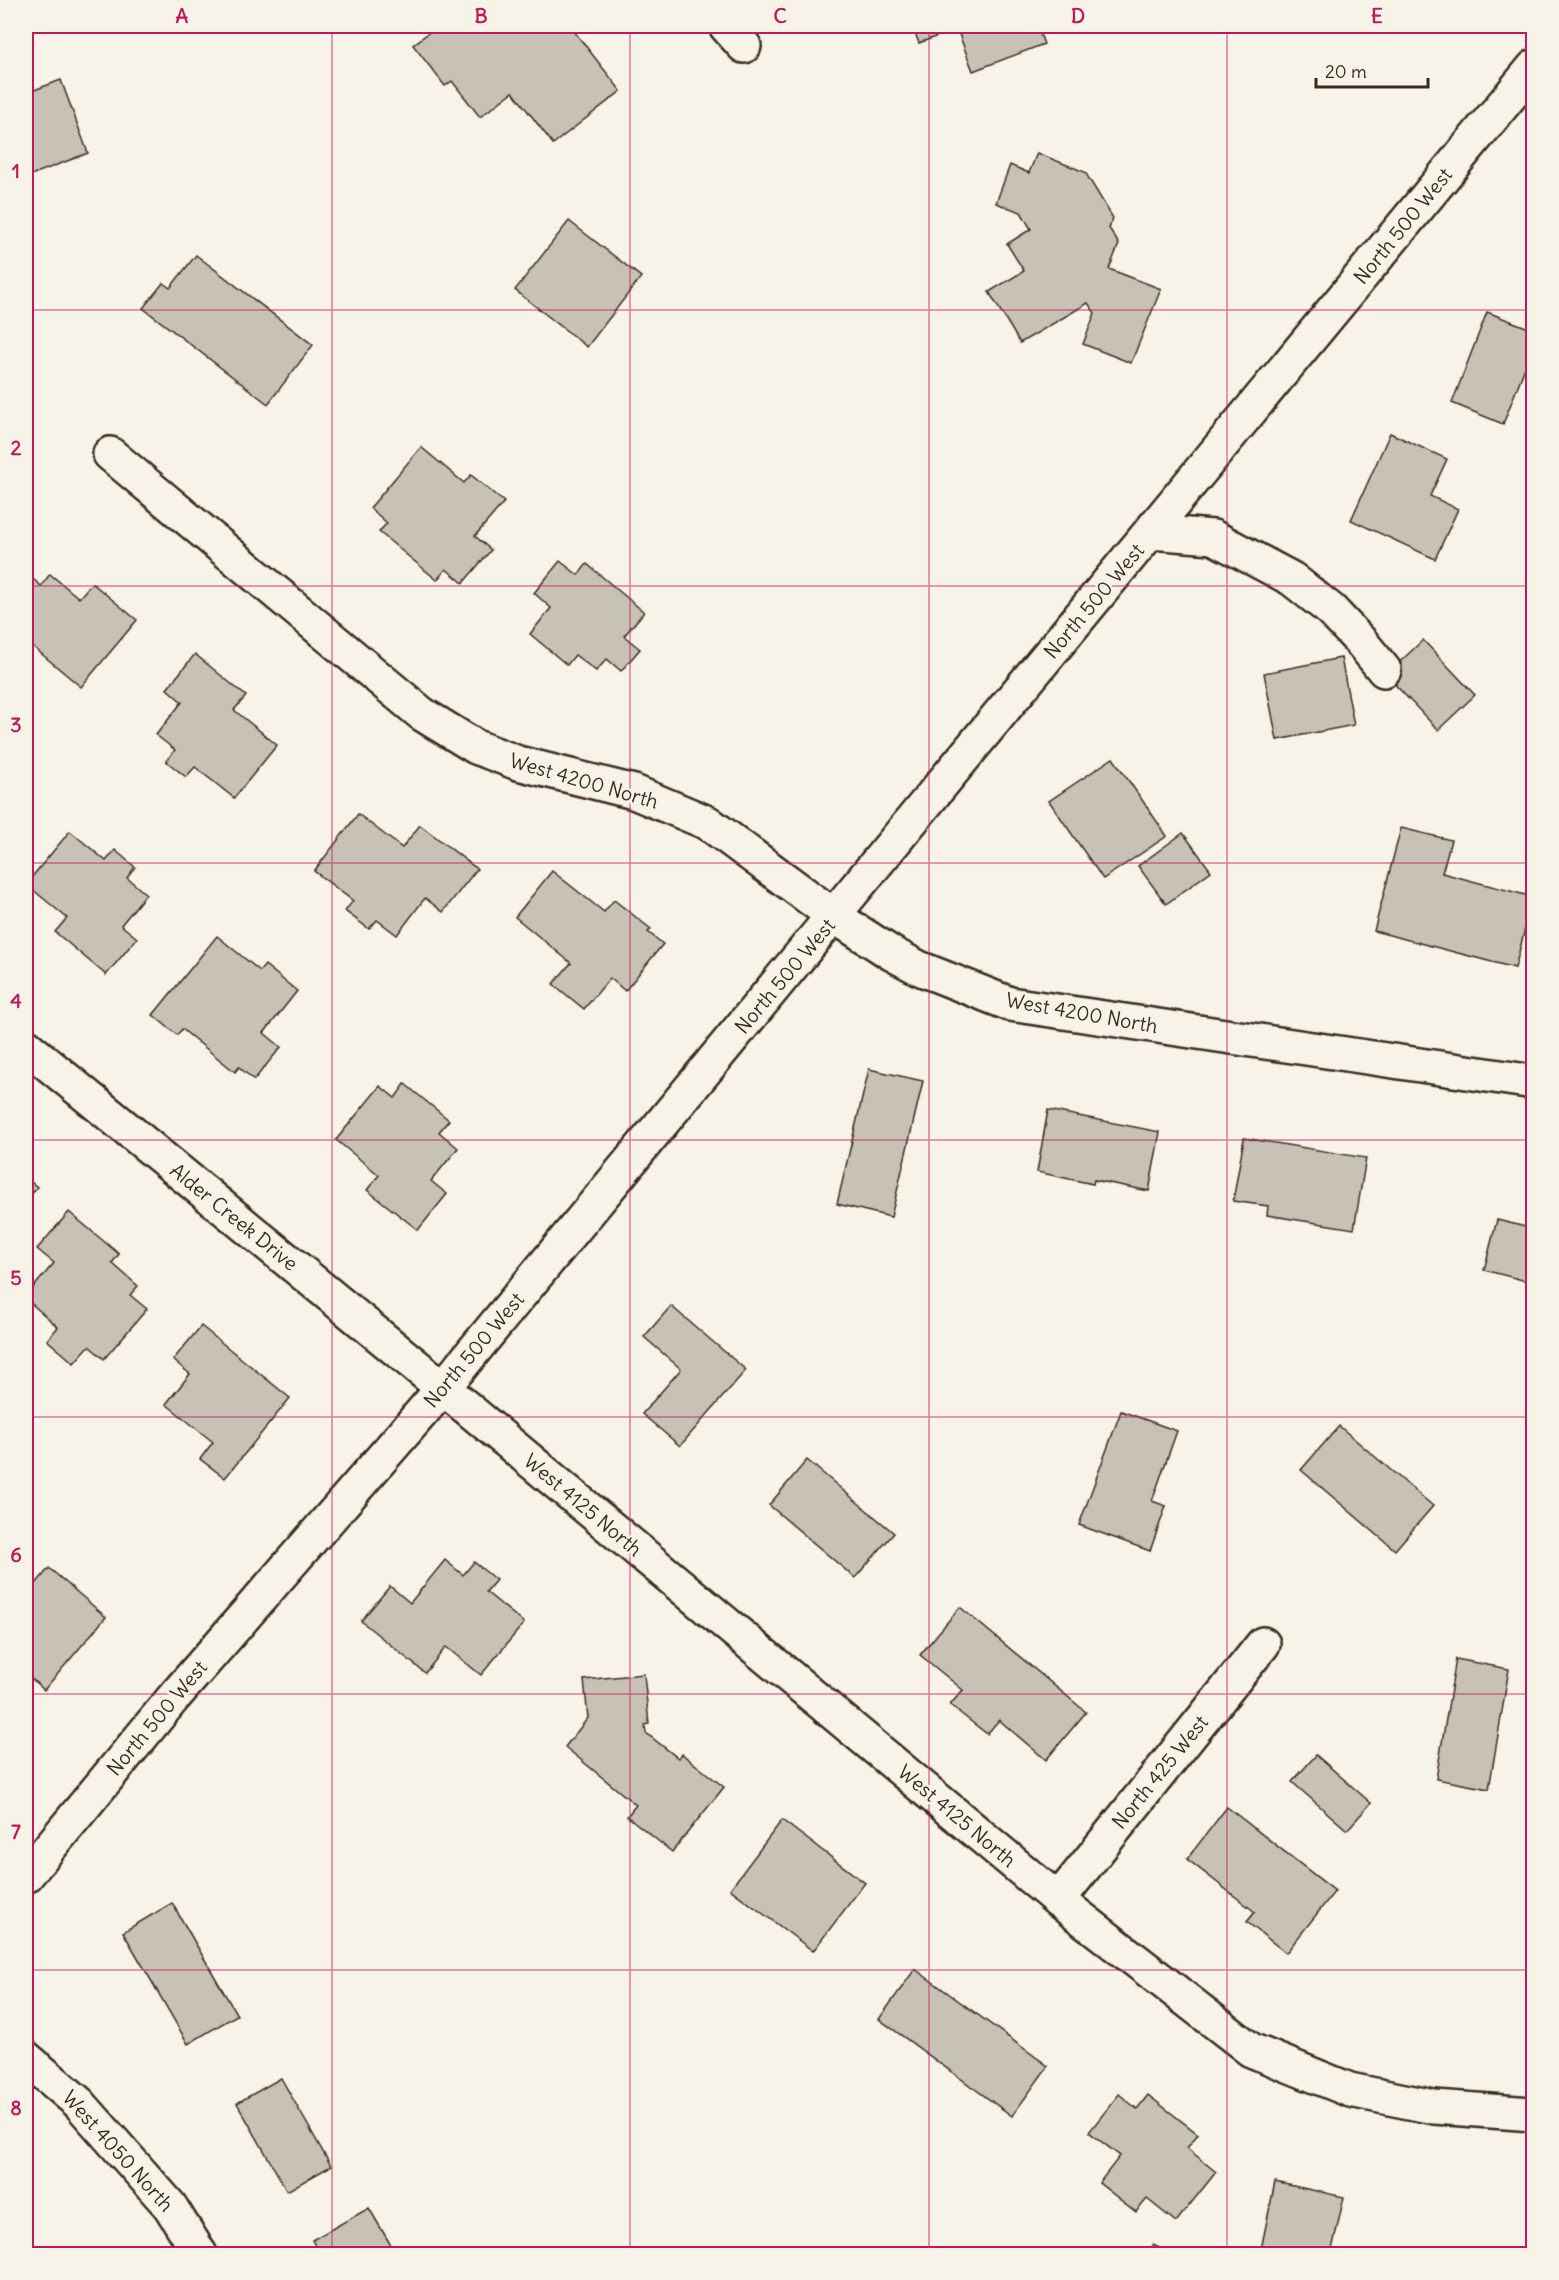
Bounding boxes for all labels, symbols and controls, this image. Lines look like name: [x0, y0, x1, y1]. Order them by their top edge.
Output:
text: A: [176, 3, 189, 28]
text: B: [474, 3, 488, 28]
text: C: [773, 3, 787, 28]
text: D: [1071, 3, 1085, 28]
text: E: [1371, 3, 1383, 28]
scale bar: [1316, 51, 1428, 89]
text: 20 m: [1325, 60, 1367, 83]
text: 1: [12, 158, 20, 183]
street label: North 500 West: [1348, 162, 1457, 289]
text: 2: [11, 435, 22, 460]
street label: North 500 West: [1038, 538, 1149, 663]
text: 3: [10, 712, 22, 737]
street label: West 4200 North: [507, 747, 661, 814]
street label: North 500 West: [729, 913, 840, 1038]
street label: West 4200 North: [1004, 987, 1160, 1038]
text: 4: [10, 988, 22, 1013]
street label: Alder Creek Drive: [165, 1157, 303, 1276]
text: 5: [10, 1265, 22, 1290]
street label: North 500 West: [418, 1287, 529, 1412]
street label: West 4125 North: [519, 1448, 648, 1561]
text: 6: [10, 1542, 22, 1567]
street label: North 500 West: [101, 1655, 212, 1780]
street label: North 425 West: [1106, 1710, 1213, 1834]
street label: West 4125 North: [893, 1759, 1022, 1872]
text: 7: [11, 1819, 21, 1844]
street label: West 4050 North: [57, 2085, 179, 2216]
text: 8: [10, 2095, 22, 2120]

